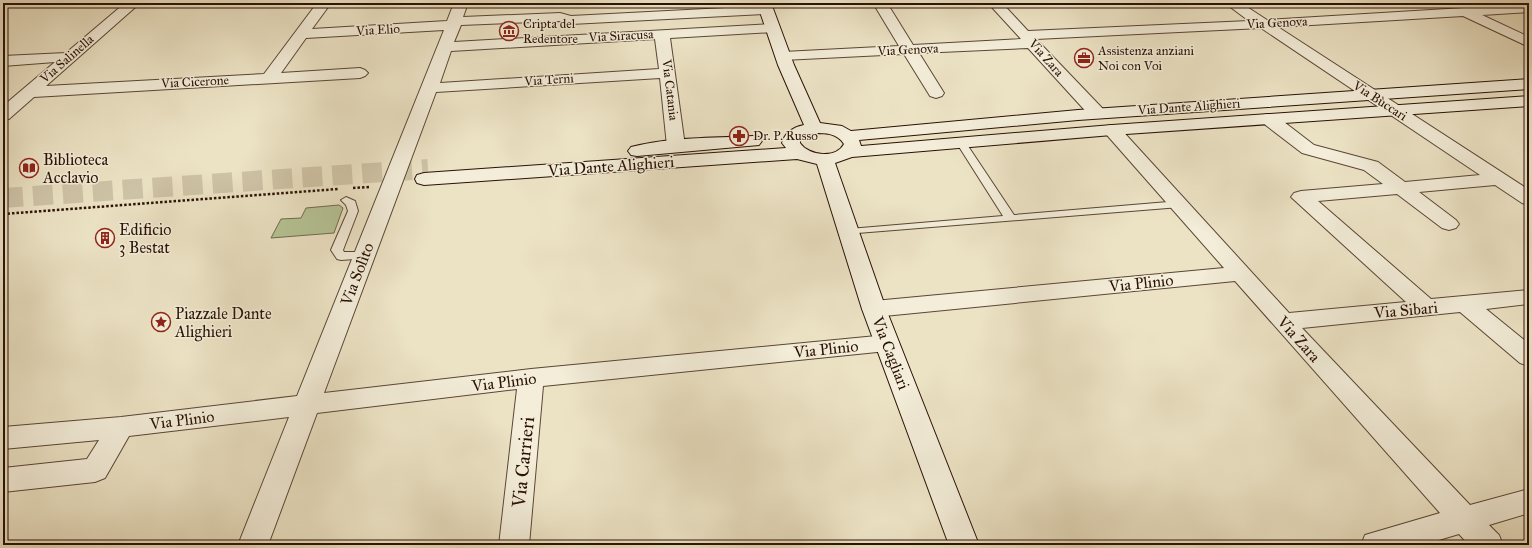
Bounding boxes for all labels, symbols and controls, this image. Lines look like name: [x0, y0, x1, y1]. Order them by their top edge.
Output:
street label: Via Genova: [1245, 13, 1308, 33]
place label: Cripta del Redentore: [523, 16, 578, 47]
museum icon: Cripta del Redentore: [498, 20, 520, 42]
street label: Via Elio: [355, 21, 401, 39]
street label: Via Siracusa: [587, 26, 654, 46]
street label: Via Salinella: [36, 31, 98, 87]
street label: Via Zara: [1024, 35, 1067, 80]
street label: Via Genova: [876, 40, 939, 60]
place label: Assistenza anziani Noi con Voi: [1097, 43, 1195, 74]
office icon: Assistenza anziani Noi con Voi: [1073, 47, 1095, 69]
street label: Via Catania: [658, 58, 682, 122]
street label: Via Terni: [523, 70, 575, 90]
street label: Via Cicerone: [160, 72, 230, 92]
street label: Via Bùccari: [1349, 77, 1410, 125]
street label: Via Dante Alighieri: [1136, 95, 1241, 119]
pharmacy icon: Dr. P. Russo: [728, 125, 750, 147]
place label: Dr. P. Russo: [753, 128, 818, 144]
place label: Biblioteca Acclavio: [42, 150, 108, 187]
street label: Via Dante Alighieri: [546, 152, 676, 181]
library icon: Biblioteca Acclavio: [18, 157, 40, 179]
place label: Edificio 3 Bestat: [119, 220, 171, 257]
building icon: Edificio 3 Bestat: [94, 227, 116, 249]
street label: Via Solìto: [336, 240, 378, 309]
street label: Via Plinio: [1107, 270, 1174, 296]
street label: Via Sibari: [1372, 298, 1439, 322]
place label: Piazzale Dante Alighieri: [174, 304, 272, 342]
place icon: Piazzale Dante Alighieri: [150, 311, 172, 333]
street label: Via Zara: [1273, 311, 1325, 366]
street label: Via Cagliari: [867, 313, 914, 393]
street label: Via Plinio: [792, 336, 859, 362]
street label: Via Plinio: [470, 369, 537, 395]
street label: Via Plinio: [148, 407, 215, 433]
street label: Via Carrieri: [507, 415, 539, 510]

